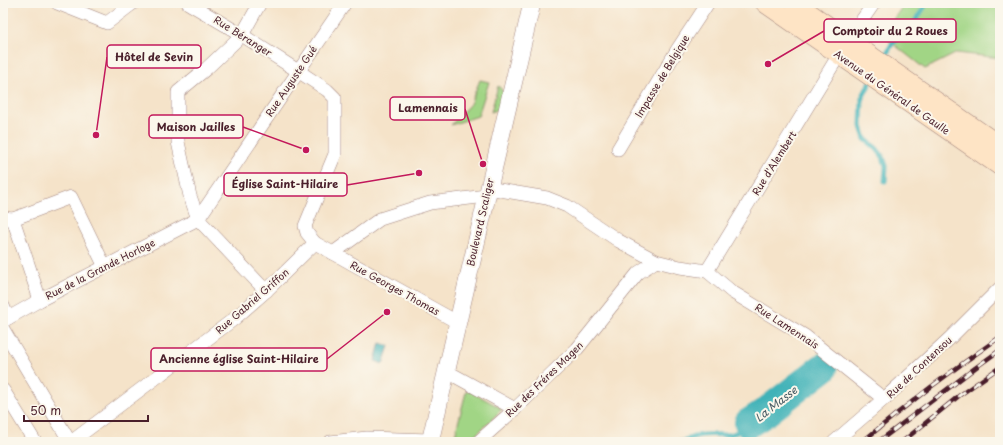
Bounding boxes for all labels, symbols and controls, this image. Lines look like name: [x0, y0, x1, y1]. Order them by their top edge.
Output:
street label: Rue Béranger: [211, 12, 276, 60]
callout: Comptoir du 2 Roues: [824, 19, 956, 42]
text: Comptoir du 2 Roues: [832, 22, 948, 39]
street label: Impasse de Belgique: [631, 31, 693, 120]
street label: Rue Auguste Gué: [261, 42, 320, 119]
callout: Hôtel de Sevin: [107, 45, 201, 68]
street label: Avenue du Général de Gaulle: [831, 46, 954, 138]
text: Hôtel de Sevin: [115, 48, 193, 65]
callout: Lamennais: [390, 97, 465, 120]
text: Lamennais: [398, 99, 458, 116]
callout: Maison Jailles: [149, 115, 243, 138]
text: Maison Jailles: [157, 118, 235, 135]
street label: Rue d'Alembert: [748, 128, 799, 198]
callout: Église Saint-Hilaire: [224, 173, 347, 196]
text: Église Saint-Hilaire: [232, 175, 338, 192]
street label: Boulevard Scaliger: [462, 176, 497, 268]
street label: Rue de la Grande Horloge: [42, 234, 157, 303]
street label: Rue Georges Thomas: [348, 257, 443, 319]
street label: Rue Gabriel Griffon: [211, 264, 292, 337]
street label: Rue Lamennais: [752, 299, 822, 352]
street label: Rue de Contensou: [882, 332, 955, 401]
street label: Rue des Fréres Magen: [501, 337, 586, 420]
callout: Ancienne église Saint-Hilaire: [151, 348, 327, 371]
text: Ancienne église Saint-Hilaire: [159, 350, 319, 367]
water label: La Masse: [751, 381, 801, 426]
scale bar: [24, 397, 148, 423]
text: 50 m: [30, 401, 61, 419]

